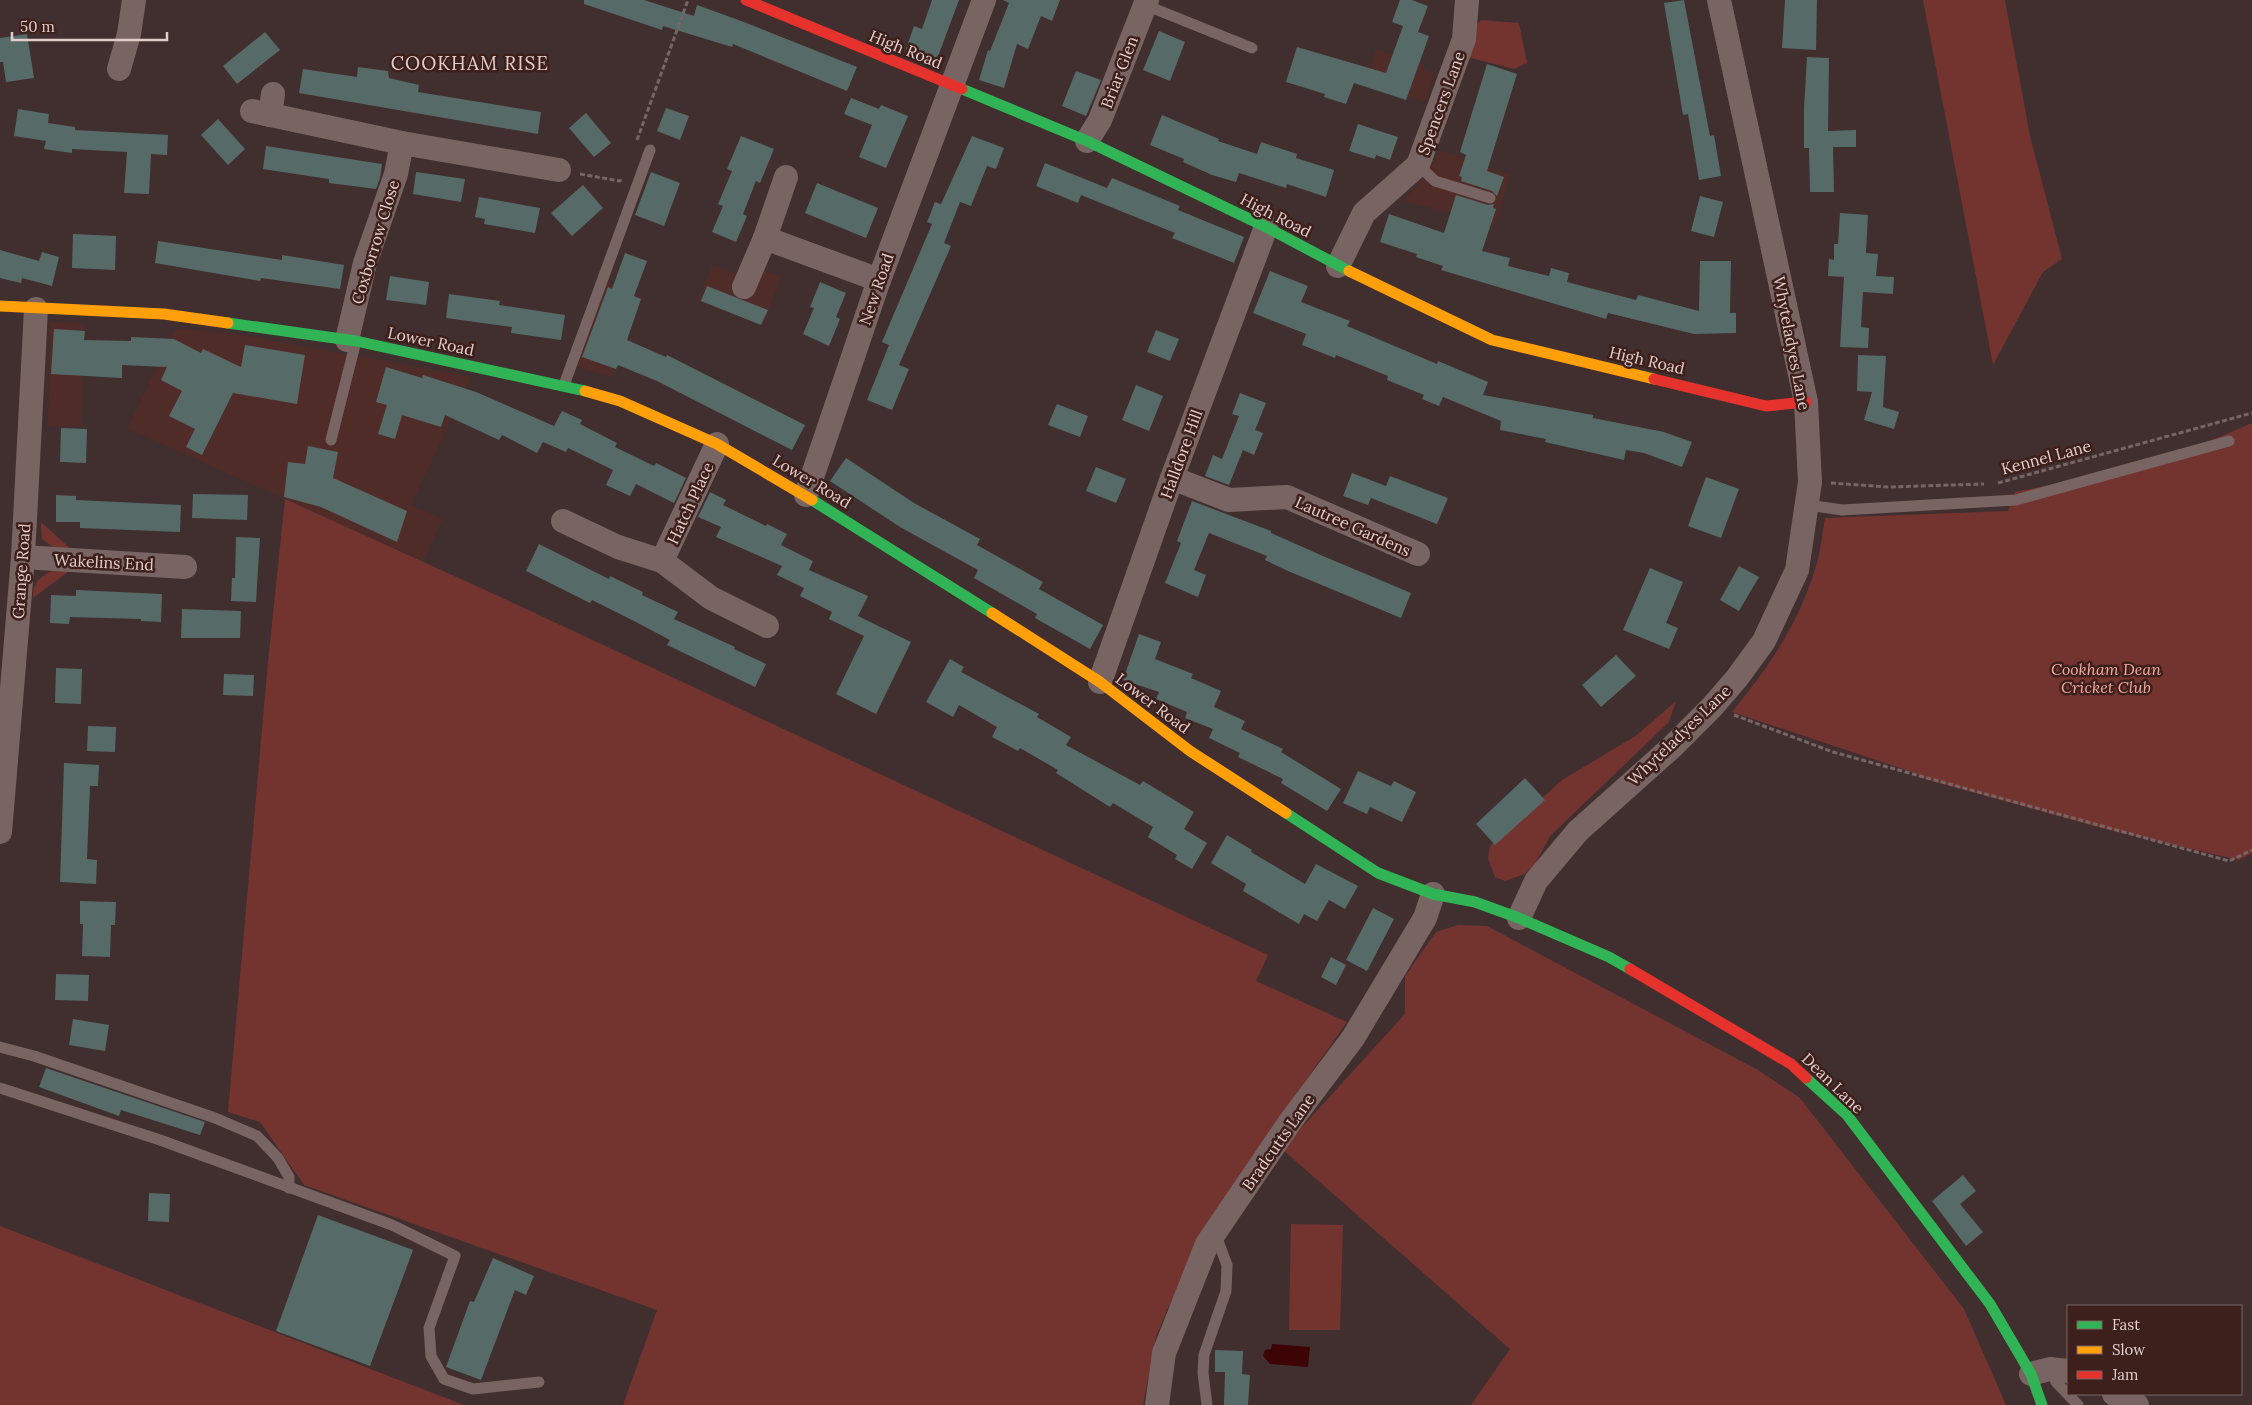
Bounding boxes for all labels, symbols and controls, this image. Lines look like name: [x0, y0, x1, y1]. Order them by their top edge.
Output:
scale bar: [12, 10, 168, 42]
text: 50 m: [20, 17, 55, 36]
street label: High Road: [867, 25, 946, 73]
street label: Briar Glen: [1096, 33, 1142, 111]
street label: Spencers Lane: [1413, 48, 1469, 158]
district label: COOKHAM RISE: [391, 51, 549, 75]
street label: Coxborrow Close: [347, 177, 403, 306]
street label: High Road: [1237, 189, 1315, 242]
street label: New Road: [854, 250, 898, 328]
street label: Whyteladyes Lane: [1769, 274, 1815, 412]
street label: Lower Road: [386, 322, 477, 360]
street label: High Road: [1607, 342, 1687, 379]
street label: Halldore Hill: [1156, 407, 1206, 501]
street label: Kennel Lane: [1999, 435, 2093, 479]
street label: Lower Road: [769, 450, 855, 512]
street label: Hatch Place: [662, 458, 718, 547]
street label: Lautree Gardens: [1292, 492, 1414, 560]
street label: Grange Road: [8, 522, 34, 619]
street label: Wakelins End: [53, 549, 155, 575]
park label: Cookham Dean Cricket Club: [2051, 659, 2161, 697]
street label: Lower Road: [1112, 669, 1194, 738]
street label: Whyteladyes Lane: [1623, 680, 1735, 789]
street label: Dean Lane: [1798, 1048, 1869, 1118]
street label: Bradcutts Lane: [1237, 1090, 1319, 1194]
legend: [2067, 1305, 2242, 1395]
text: Fast: [2112, 1315, 2140, 1334]
text: Slow: [2112, 1340, 2145, 1359]
text: Jam: [2111, 1365, 2139, 1384]

